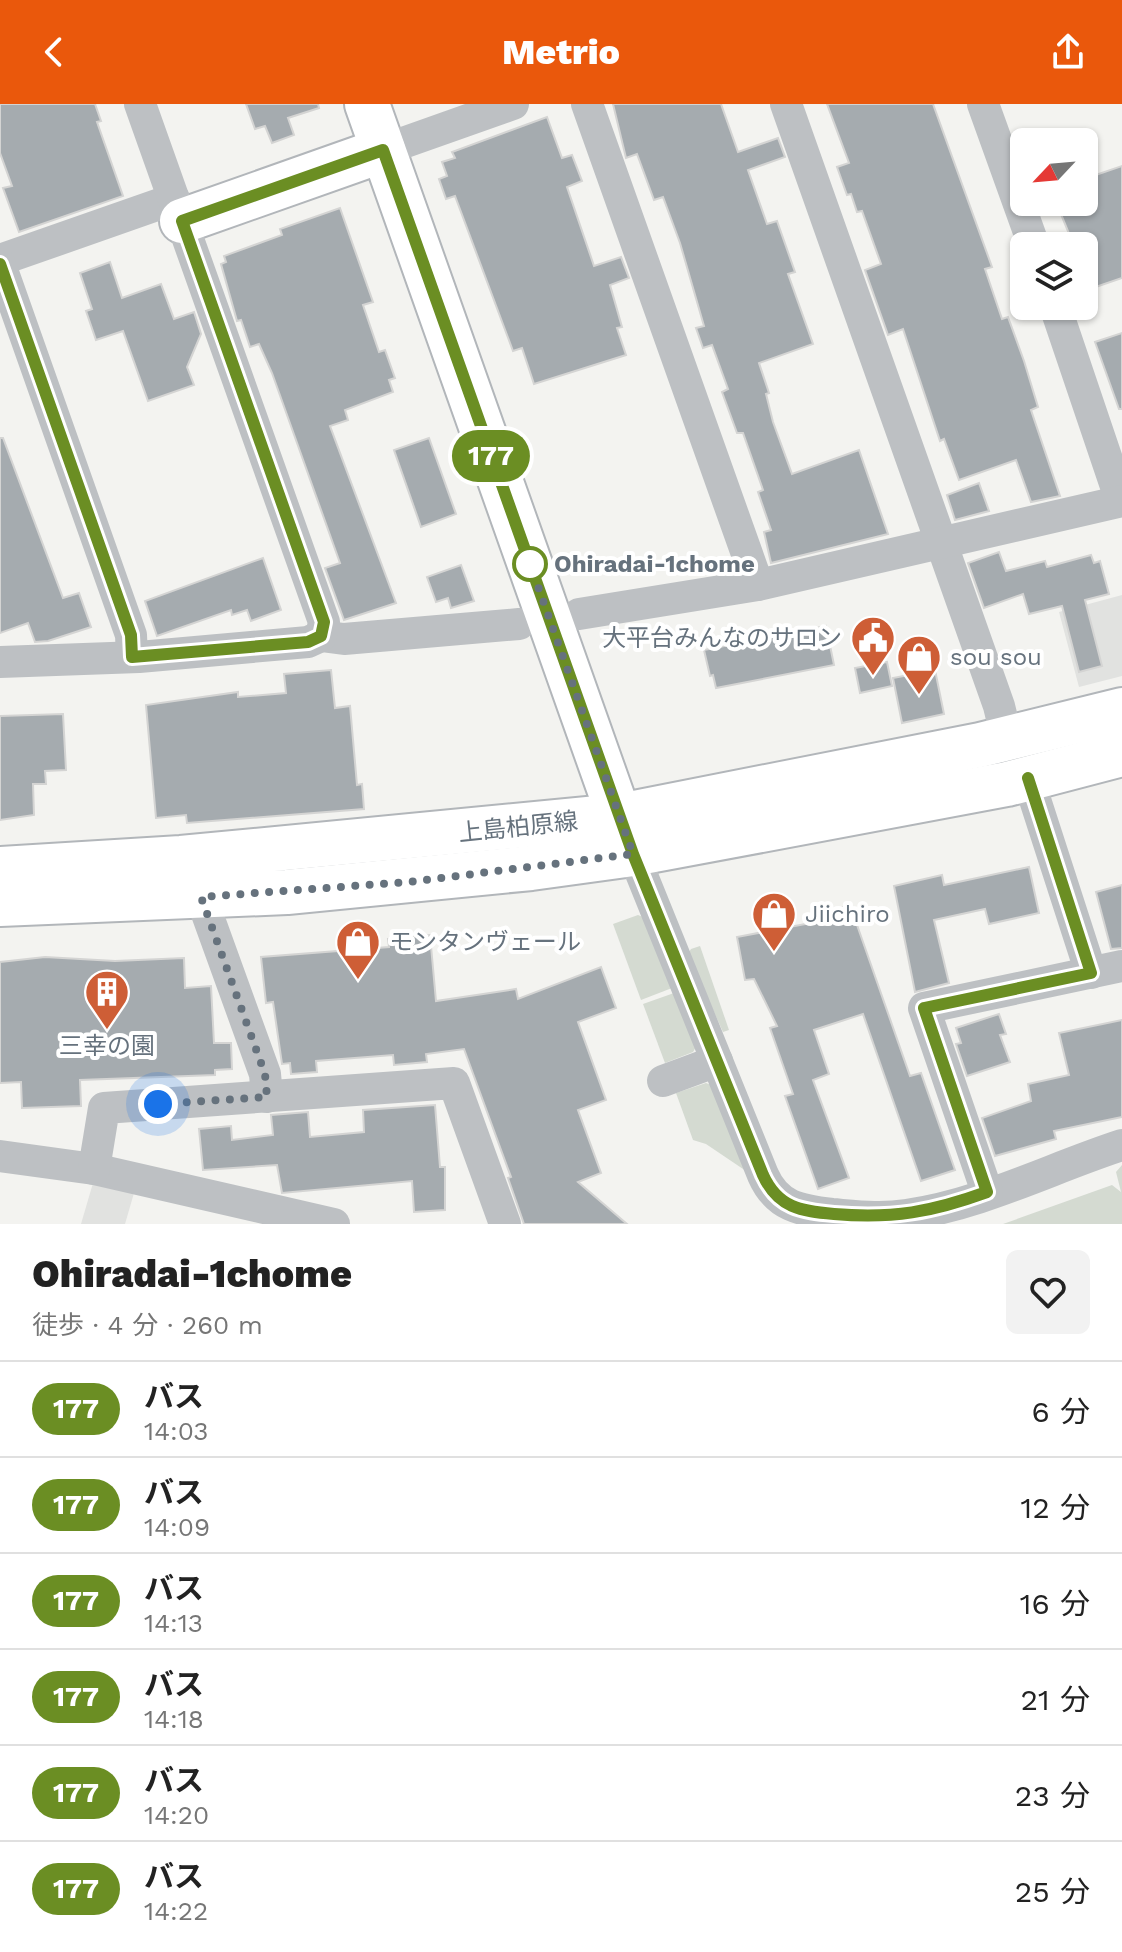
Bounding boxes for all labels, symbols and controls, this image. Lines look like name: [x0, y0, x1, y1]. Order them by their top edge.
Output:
icon: back: [32, 30, 76, 74]
icon: share: [1046, 30, 1090, 74]
text: Metrio: [502, 31, 620, 73]
north arrow: [1010, 128, 1098, 216]
map controls: [1010, 128, 1098, 320]
button: layers: [1010, 232, 1098, 320]
line badge: 177: [445, 430, 537, 482]
text: 177: [468, 439, 514, 472]
marker: Ohiradai-1chome: [513, 547, 547, 581]
place label: Ohiradai-1chome: [554, 550, 755, 578]
public building icon: 大平台みんなのサロン: [849, 614, 897, 677]
place label: 大平台みんなのサロン: [602, 624, 842, 652]
shop icon: sou sou: [895, 633, 943, 696]
place label: sou sou: [950, 643, 1042, 671]
street label: 上島柏原線: [457, 807, 579, 847]
shop icon: Jiichiro: [750, 890, 798, 953]
place label: Jiichiro: [805, 900, 890, 928]
shop icon: モンタンヴェール: [334, 918, 382, 981]
place label: モンタンヴェール: [389, 928, 581, 956]
building icon: 三幸の園: [83, 968, 131, 1031]
place label: 三幸の園: [59, 1032, 155, 1060]
your location: [138, 1084, 178, 1124]
button: heart: [1006, 1250, 1090, 1334]
text: Ohiradai-1chome: [32, 1252, 352, 1296]
text: 徒歩 · 4 分 · 260 m: [32, 1310, 263, 1340]
text: バス: [144, 1379, 204, 1414]
text: 177: [53, 1392, 99, 1425]
text: 6 分: [1032, 1394, 1090, 1429]
text: 14:03: [144, 1416, 209, 1446]
text: バス: [144, 1475, 204, 1510]
text: 177: [53, 1488, 99, 1521]
text: 12 分: [1021, 1490, 1090, 1525]
text: 14:09: [144, 1512, 210, 1542]
text: バス: [144, 1571, 204, 1606]
text: 177: [53, 1584, 99, 1617]
text: 16 分: [1020, 1586, 1090, 1621]
text: 14:13: [144, 1608, 203, 1638]
text: バス: [144, 1667, 204, 1702]
text: 177: [53, 1680, 99, 1713]
text: 21 分: [1021, 1682, 1090, 1717]
text: 14:18: [144, 1704, 204, 1734]
text: バス: [144, 1763, 204, 1798]
text: 177: [53, 1776, 99, 1809]
text: 23 分: [1015, 1778, 1090, 1813]
text: 14:20: [144, 1800, 209, 1830]
text: バス: [144, 1859, 204, 1894]
text: 177: [53, 1872, 99, 1905]
text: 25 分: [1015, 1874, 1090, 1909]
text: 14:22: [144, 1896, 208, 1926]

